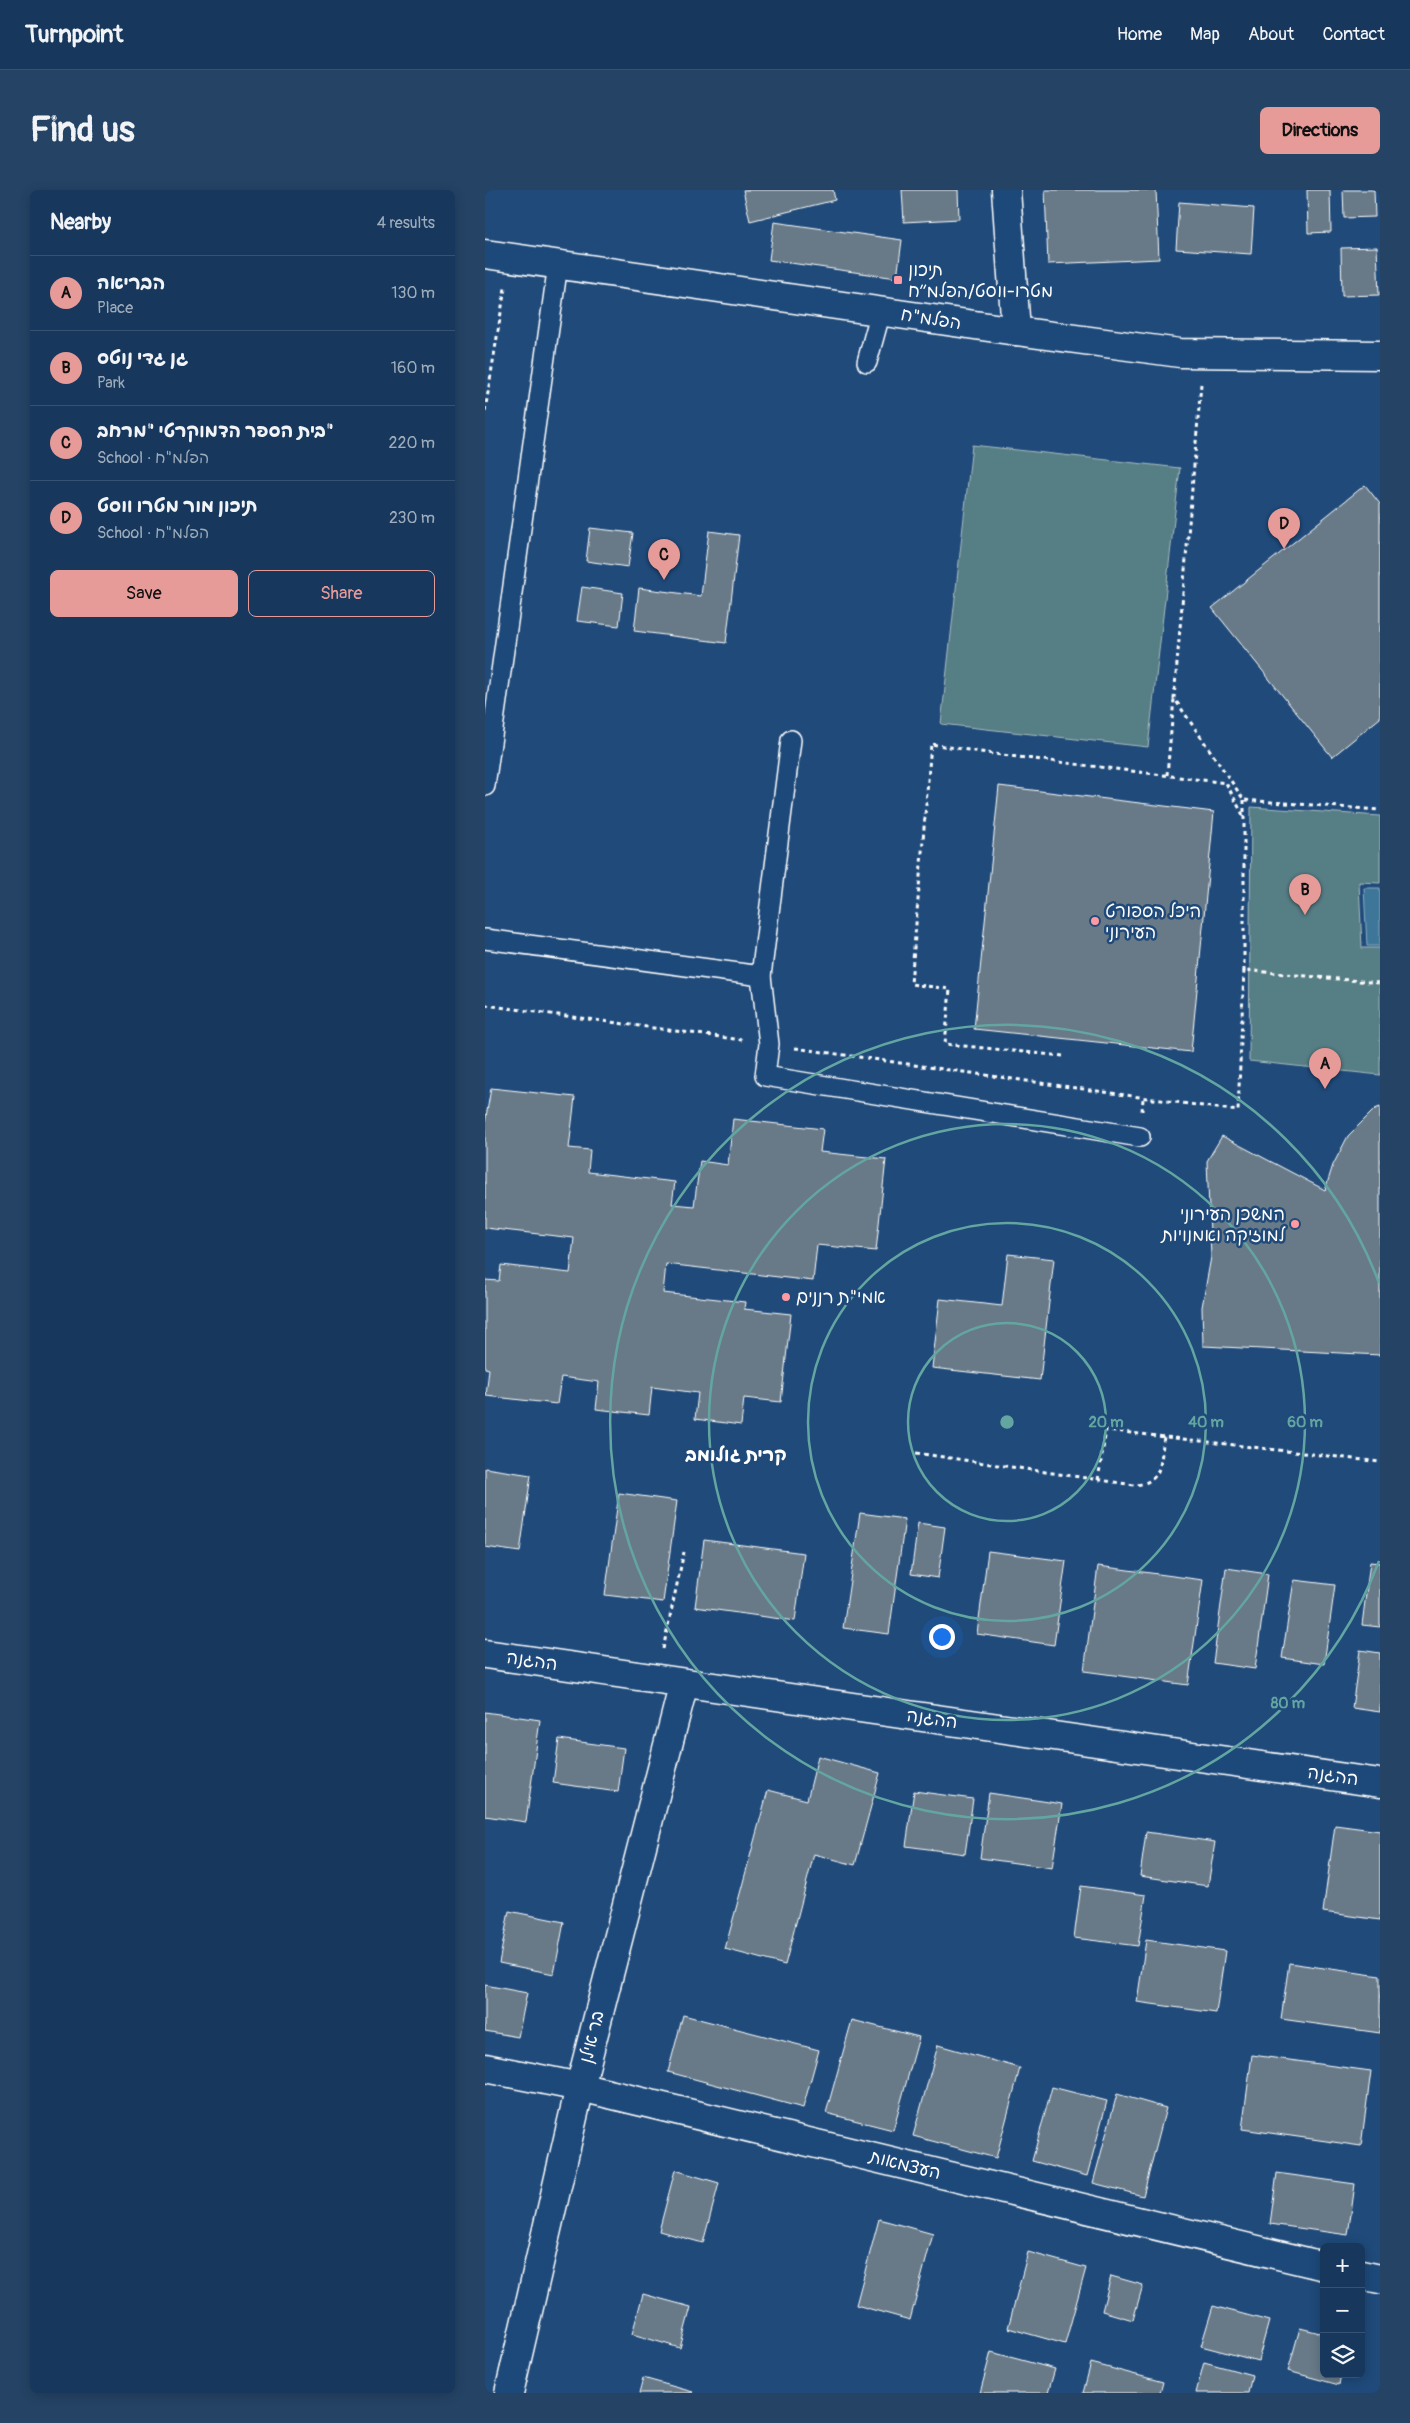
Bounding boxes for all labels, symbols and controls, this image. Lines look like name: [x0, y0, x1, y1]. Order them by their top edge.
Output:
text: Turnpoint: [25, 20, 123, 49]
text: Home: [1117, 23, 1162, 46]
text: Map: [1190, 23, 1220, 46]
text: About: [1248, 23, 1294, 46]
text: Contact: [1322, 23, 1385, 46]
button: Directions: [1260, 107, 1380, 154]
text: Find us: [30, 108, 135, 152]
text: Nearby: [50, 209, 111, 236]
text: 4 results: [377, 213, 435, 233]
place label: תיכון מטרו-ווסט/הפלמ״ח: [908, 259, 1053, 303]
text: הבריאה: [97, 271, 165, 295]
marker: תיכון מטרו-ווסט/הפלמ״ח: [892, 274, 904, 286]
text: A: [61, 283, 71, 303]
text: 130 m: [391, 283, 435, 303]
text: Place: [97, 298, 133, 318]
street label: הפלמ"ח: [899, 303, 963, 335]
text: גן גדי נוטס: [97, 346, 188, 370]
text: B: [61, 358, 71, 378]
text: 160 m: [391, 358, 435, 378]
text: Park: [97, 373, 125, 393]
text: בית הספר הדמוקרטי "מרחב": [97, 419, 334, 443]
text: C: [61, 433, 71, 453]
text: 220 m: [389, 433, 435, 453]
text: School · הפלמ"ח: [97, 448, 209, 468]
text: תיכון מור מטרו ווסט: [97, 494, 258, 518]
text: D: [61, 508, 71, 528]
text: 230 m: [389, 508, 435, 528]
pin: D: [1268, 508, 1300, 549]
text: School · הפלמ"ח: [97, 523, 209, 543]
pin: C: [648, 539, 680, 580]
button: Save: [50, 570, 238, 617]
button: Share: [248, 570, 435, 617]
pin: B: [1289, 874, 1321, 915]
place label: היכל הספורט העירוני: [1105, 900, 1201, 944]
marker: היכל הספורט העירוני: [1089, 915, 1101, 927]
pin: A: [1309, 1048, 1341, 1089]
place label: המשכן העירוני למוזיקה ואמנויות: [1160, 1203, 1286, 1247]
marker: המשכן העירוני למוזיקה ואמנויות: [1289, 1218, 1301, 1230]
place label: אמי"ת רננים: [796, 1286, 885, 1309]
marker: אמי"ת רננים: [780, 1291, 792, 1303]
centre of rings: [998, 1413, 1016, 1431]
text: 20 m: [1088, 1413, 1124, 1432]
text: 40 m: [1188, 1413, 1224, 1432]
text: 60 m: [1287, 1413, 1323, 1432]
district label: קרית גולומב: [684, 1443, 787, 1467]
your location: [929, 1624, 955, 1650]
street label: ההגנה: [505, 1646, 559, 1676]
text: 80 m: [1271, 1694, 1305, 1713]
street label: ההגנה: [905, 1704, 959, 1734]
street label: ההגנה: [1306, 1761, 1360, 1791]
street label: בר אילן: [574, 2008, 610, 2066]
street label: העצמאות: [866, 2145, 943, 2185]
map controls: [1320, 2243, 1365, 2378]
button: +: [1320, 2243, 1365, 2288]
button: −: [1320, 2288, 1365, 2333]
button: layers: [1320, 2333, 1365, 2378]

